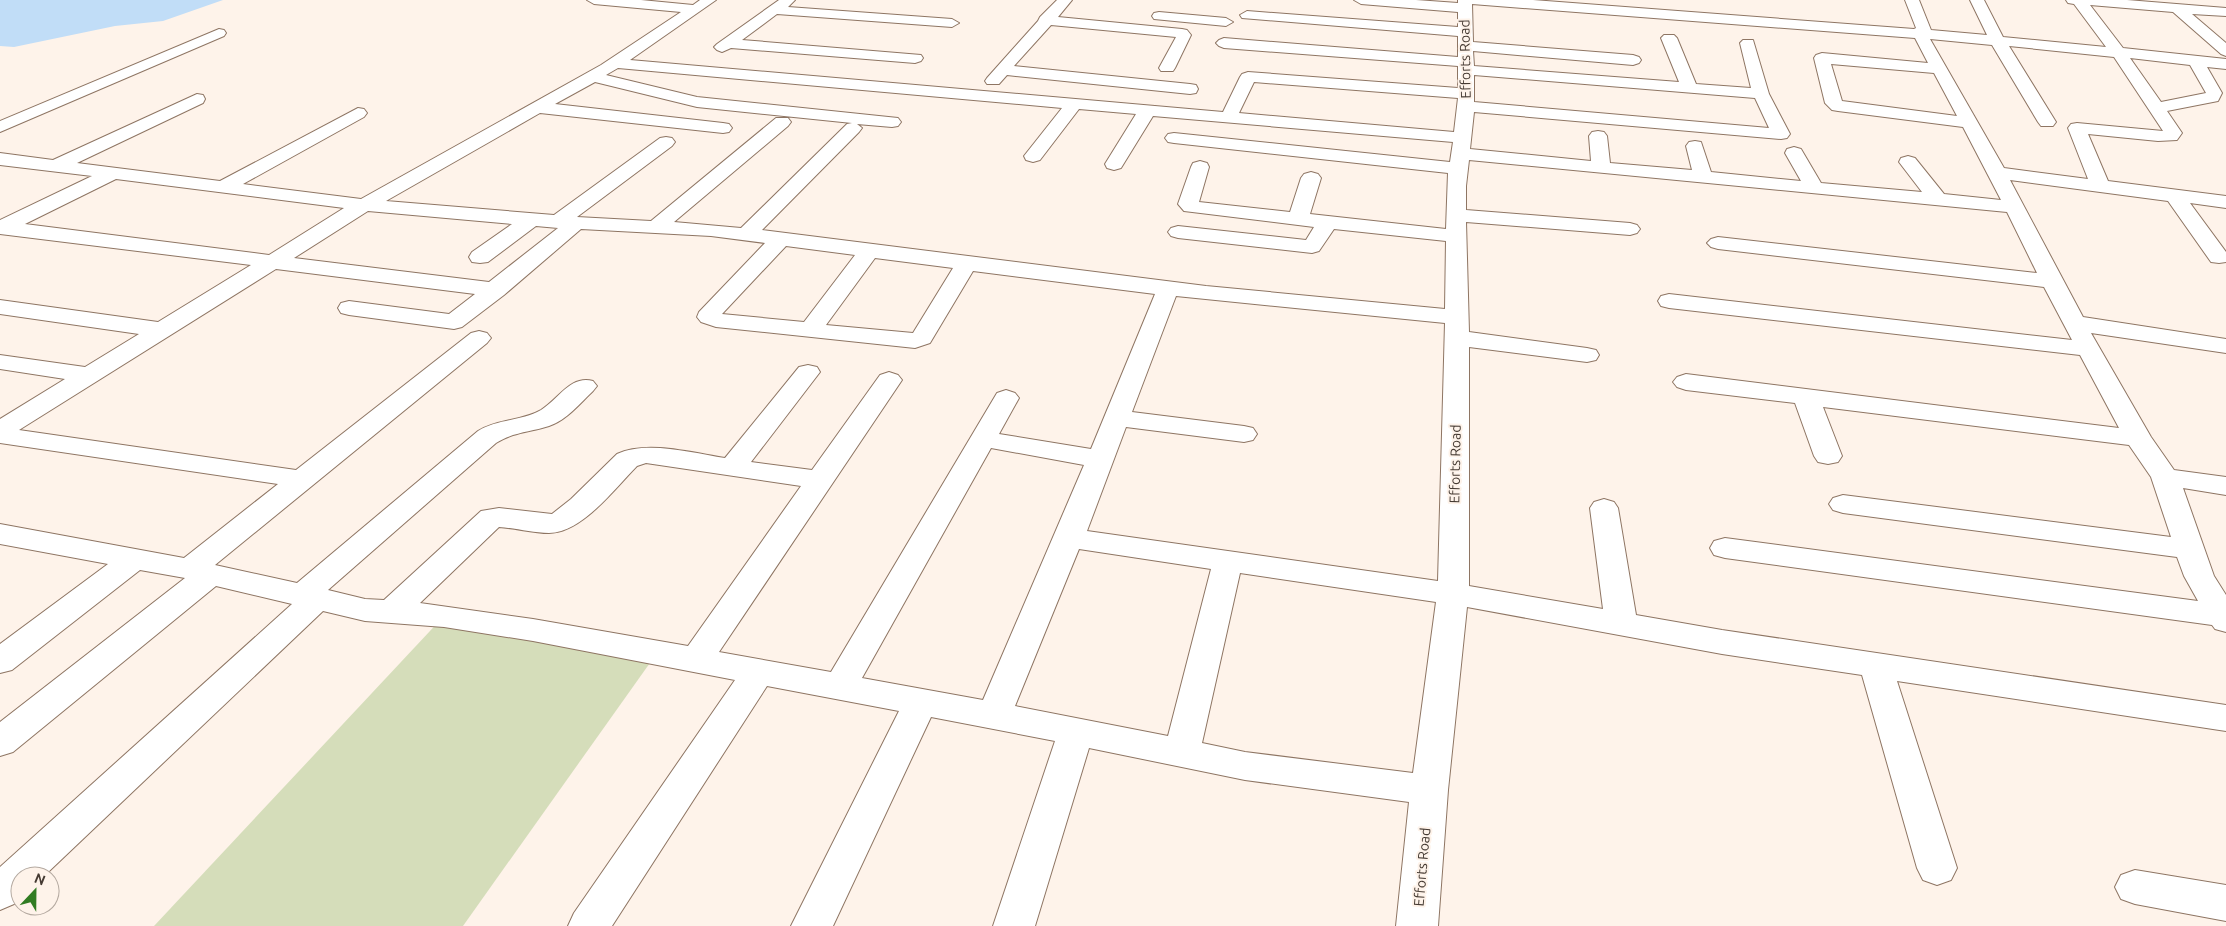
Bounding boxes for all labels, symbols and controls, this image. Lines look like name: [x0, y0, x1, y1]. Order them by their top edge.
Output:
street label: Efforts Road: [1456, 19, 1474, 99]
street label: Efforts Road: [1446, 424, 1464, 504]
street label: Efforts Road: [1411, 827, 1433, 907]
north arrow: [10, 866, 60, 916]
text: N: [32, 870, 48, 888]

